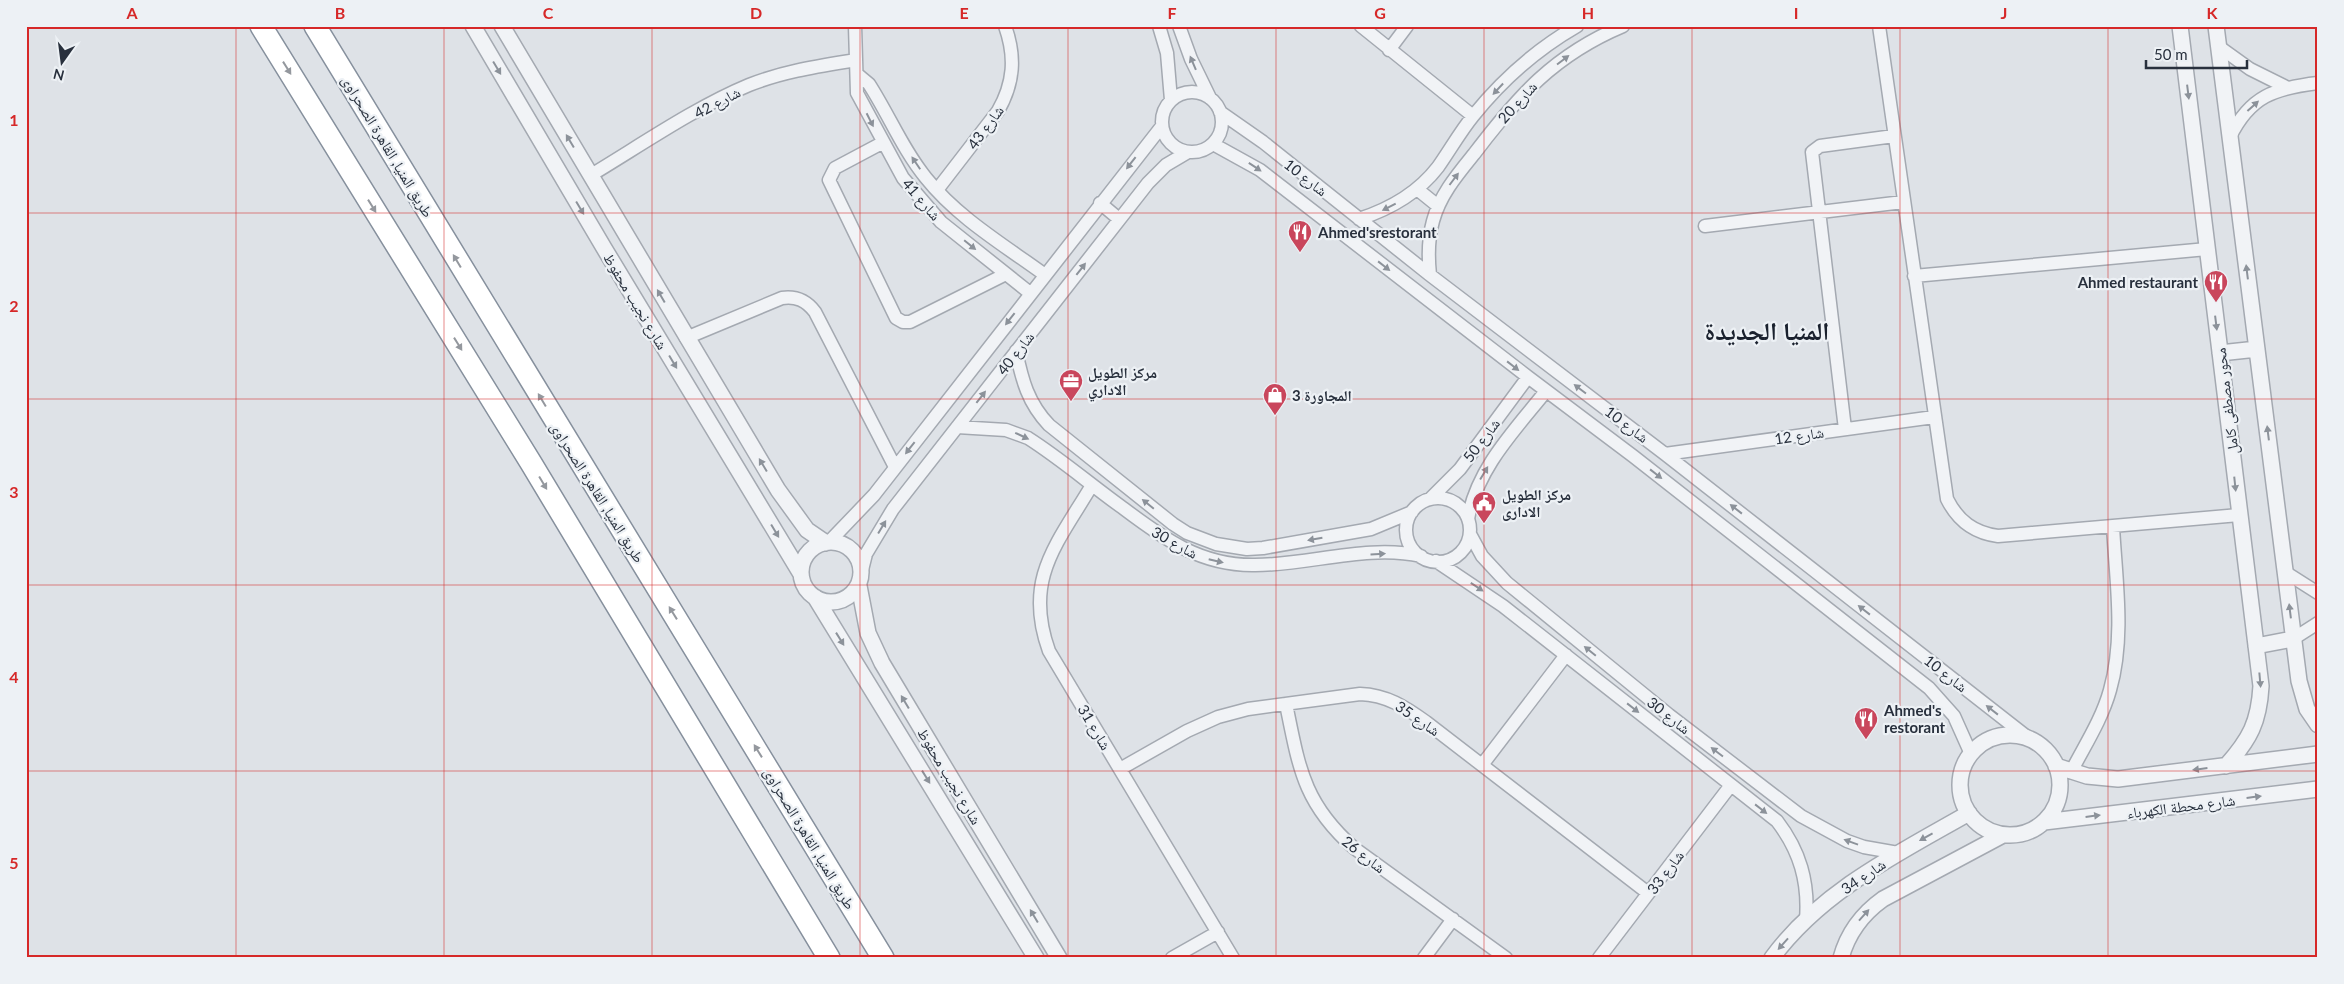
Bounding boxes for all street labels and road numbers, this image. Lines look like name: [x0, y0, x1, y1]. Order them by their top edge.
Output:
street label: طريق المنيا, القاهرة الصحراوى: [337, 72, 438, 221]
street label: شارع 20: [1494, 77, 1542, 128]
street label: شارع 42: [691, 82, 744, 123]
street label: شارع 43: [963, 101, 1009, 154]
street label: شارع 10: [1280, 155, 1331, 201]
street label: شارع 41: [897, 174, 945, 225]
street label: شارع نجيب محفوظ: [598, 250, 672, 354]
street label: شارع 40: [993, 328, 1039, 379]
street label: محور مصطفى كامل: [2211, 346, 2243, 455]
street label: شارع 10: [1601, 402, 1652, 448]
street label: شارع 50: [1459, 415, 1505, 466]
street label: طريق المنيا, القاهرة الصحراوى: [546, 418, 649, 567]
street label: شارع 12: [1773, 423, 1825, 449]
street label: شارع 30: [1148, 522, 1201, 564]
street label: شارع 10: [1920, 651, 1971, 697]
street label: شارع 30: [1643, 693, 1694, 739]
street label: شارع 35: [1391, 697, 1444, 741]
street label: شارع 31: [1073, 701, 1116, 754]
street label: شارع نجيب محفوظ: [912, 725, 986, 829]
street label: طريق المنيا, القاهرة الصحراوى: [759, 764, 860, 913]
street label: شارع محطة الكهرباء: [2126, 790, 2237, 824]
street label: شارع 26: [1338, 832, 1389, 878]
street label: شارع 33: [1643, 847, 1689, 898]
street label: شارع 34: [1837, 855, 1890, 899]

